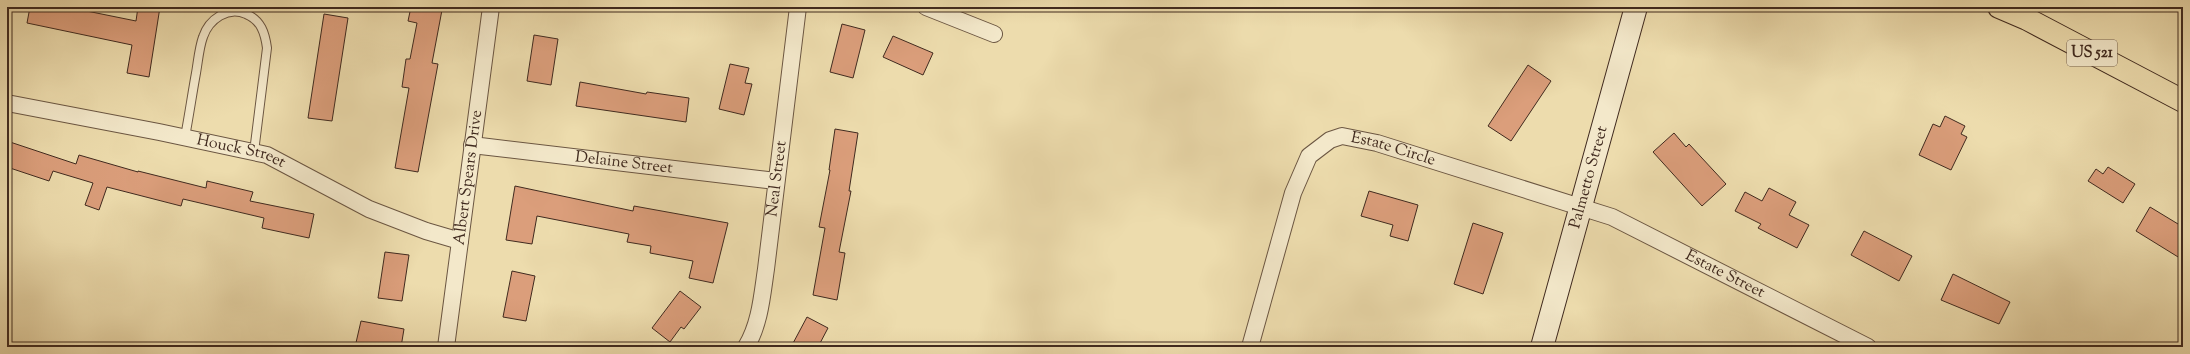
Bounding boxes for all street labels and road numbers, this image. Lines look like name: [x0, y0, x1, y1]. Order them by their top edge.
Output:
road number: US 521: [2067, 40, 2117, 66]
street label: Albert Spears Drive: [448, 109, 489, 246]
street label: Palmetto Street: [1564, 123, 1614, 231]
street label: Estate Circle: [1349, 127, 1438, 172]
street label: Houck Street: [194, 129, 290, 175]
street label: Neal Street: [761, 139, 793, 218]
street label: Delaine Street: [574, 146, 674, 180]
street label: Estate Street: [1681, 245, 1769, 304]

